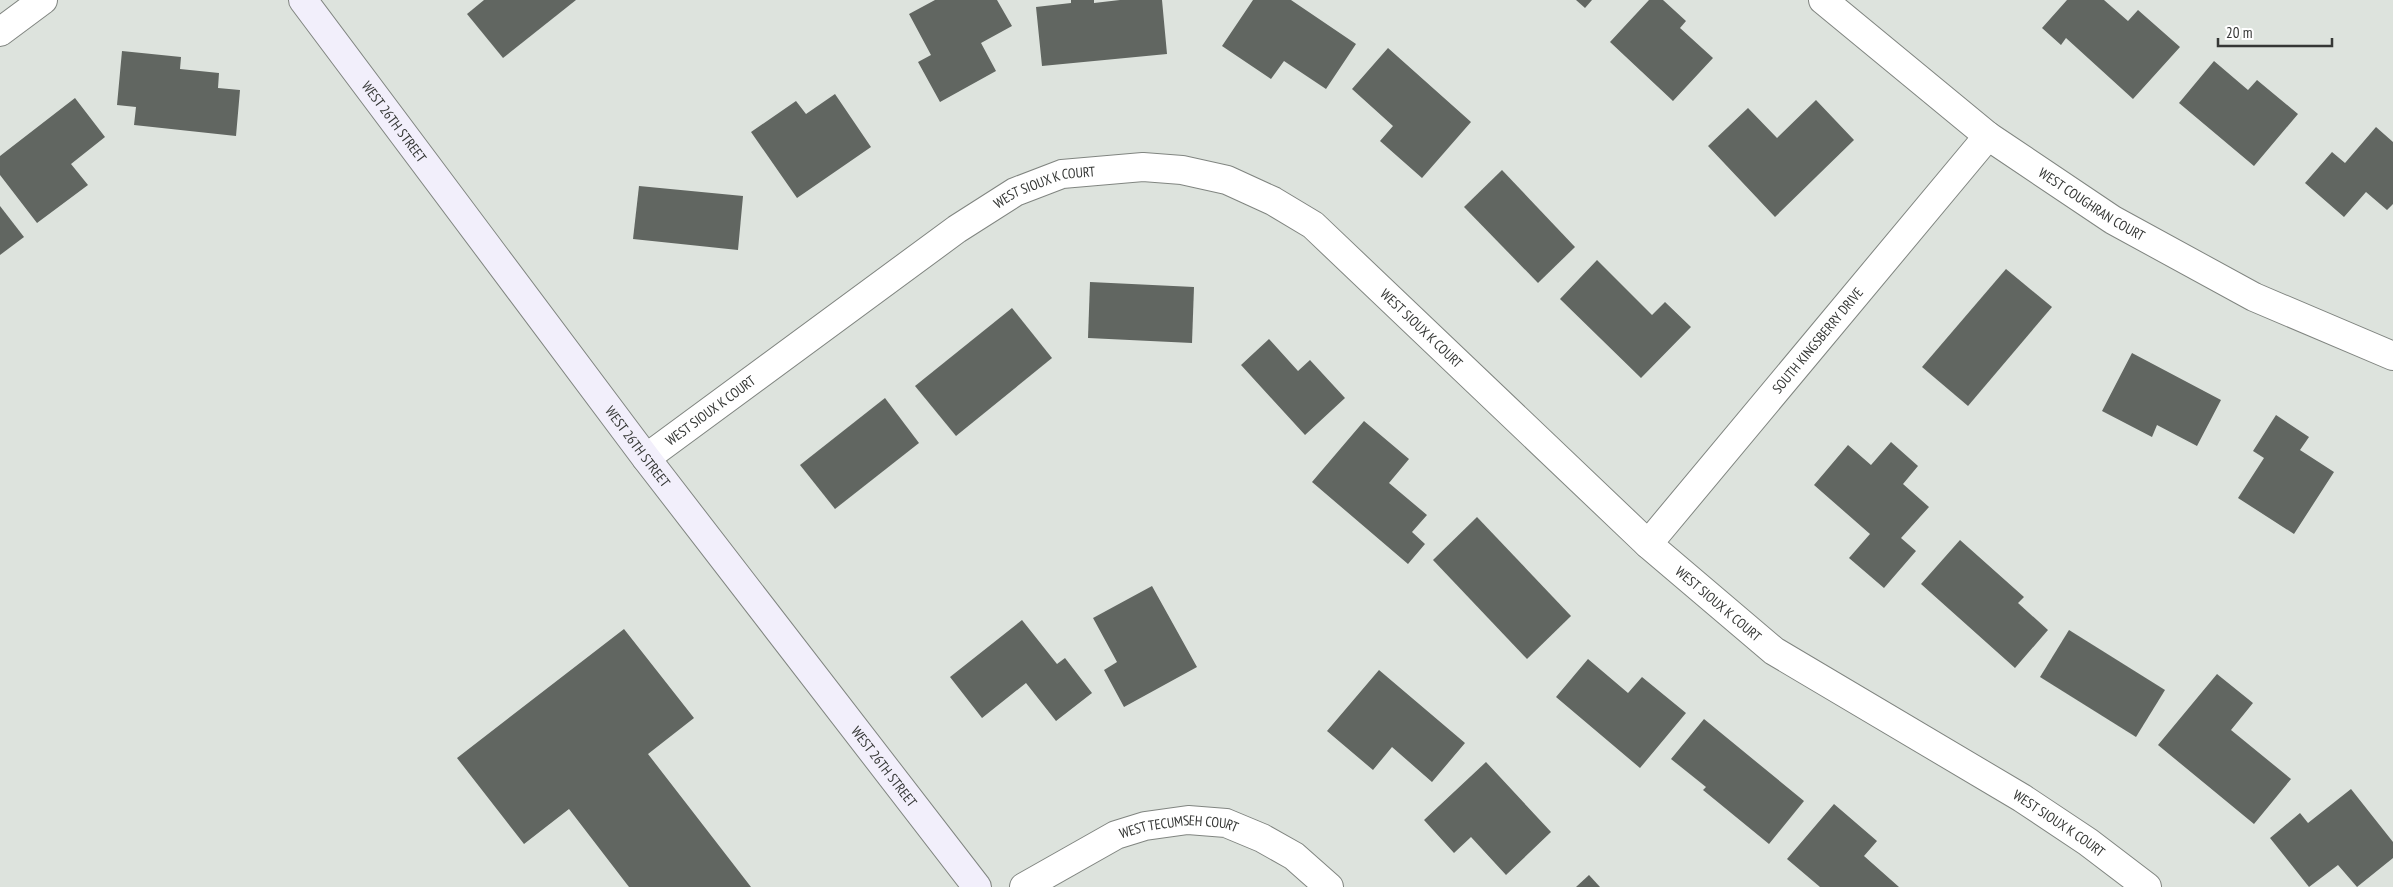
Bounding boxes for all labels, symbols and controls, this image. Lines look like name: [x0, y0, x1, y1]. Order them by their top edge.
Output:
scale bar: [2218, 15, 2332, 47]
text: 20 m: [2226, 23, 2252, 42]
street label: WEST 26TH STREET: [358, 77, 431, 166]
street label: WEST SIOUX K COURT: [990, 162, 1097, 212]
street label: WEST COUGHRAN COURT: [2035, 164, 2149, 245]
street label: SOUTH KINGSBERRY DRIVE: [1768, 284, 1867, 397]
street label: WEST SIOUX K COURT: [1377, 285, 1467, 372]
street label: WEST SIOUX K COURT: [662, 371, 759, 450]
street label: WEST 26TH STREET: [601, 402, 674, 491]
street label: WEST SIOUX K COURT: [1672, 562, 1766, 646]
street label: WEST 26TH STREET: [847, 723, 921, 811]
street label: WEST SIOUX K COURT: [2010, 786, 2109, 861]
street label: WEST TECUMSEH COURT: [1117, 811, 1242, 842]

